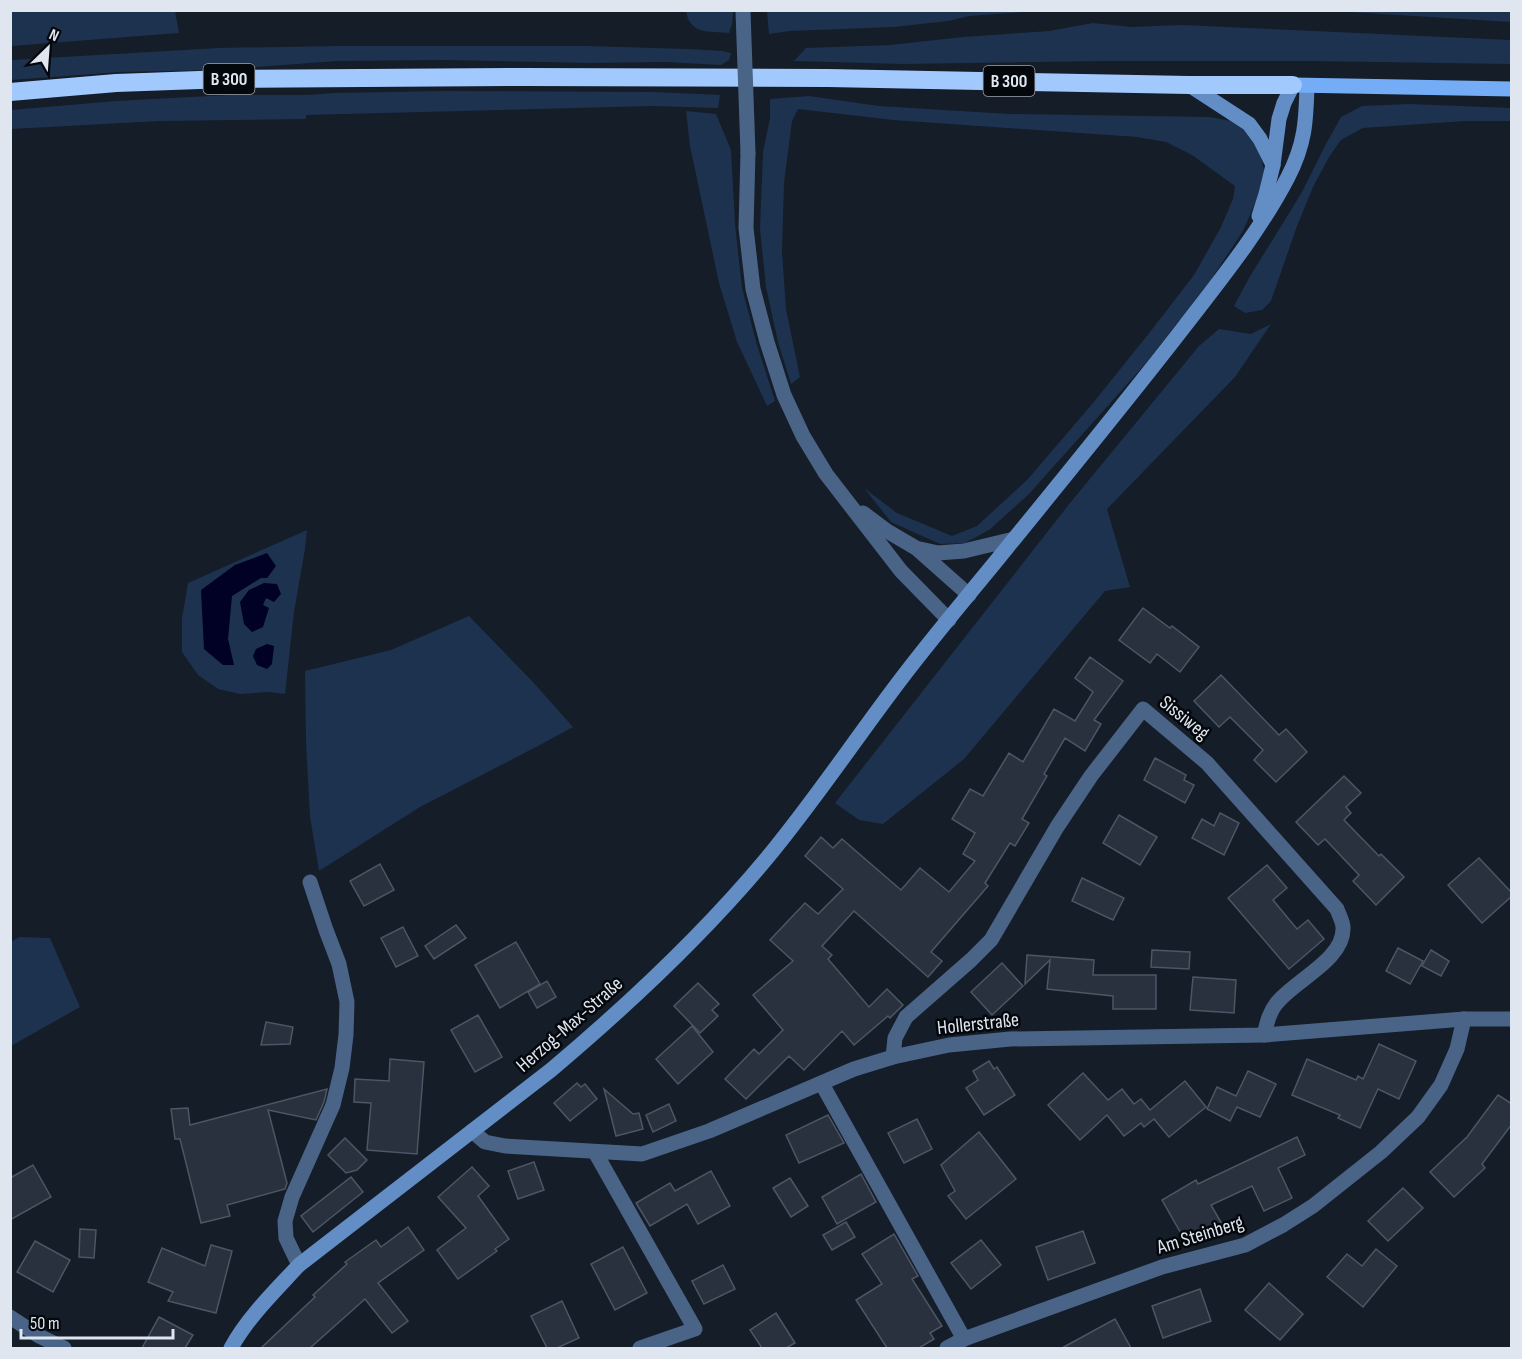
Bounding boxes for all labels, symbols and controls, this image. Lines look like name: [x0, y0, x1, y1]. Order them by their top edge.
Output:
north arrow: [18, 18, 78, 78]
text: N: [46, 25, 62, 46]
road number: B 300: [204, 64, 254, 94]
road number: B 300: [984, 66, 1034, 96]
street label: Sissiweg: [1155, 690, 1214, 745]
street label: Herzog-Max-Straße: [511, 972, 628, 1078]
street label: Hollerstraße: [936, 1008, 1020, 1040]
street label: Am Steinberg: [1153, 1210, 1247, 1260]
scale bar: [21, 1302, 172, 1340]
text: 50 m: [30, 1313, 60, 1334]

